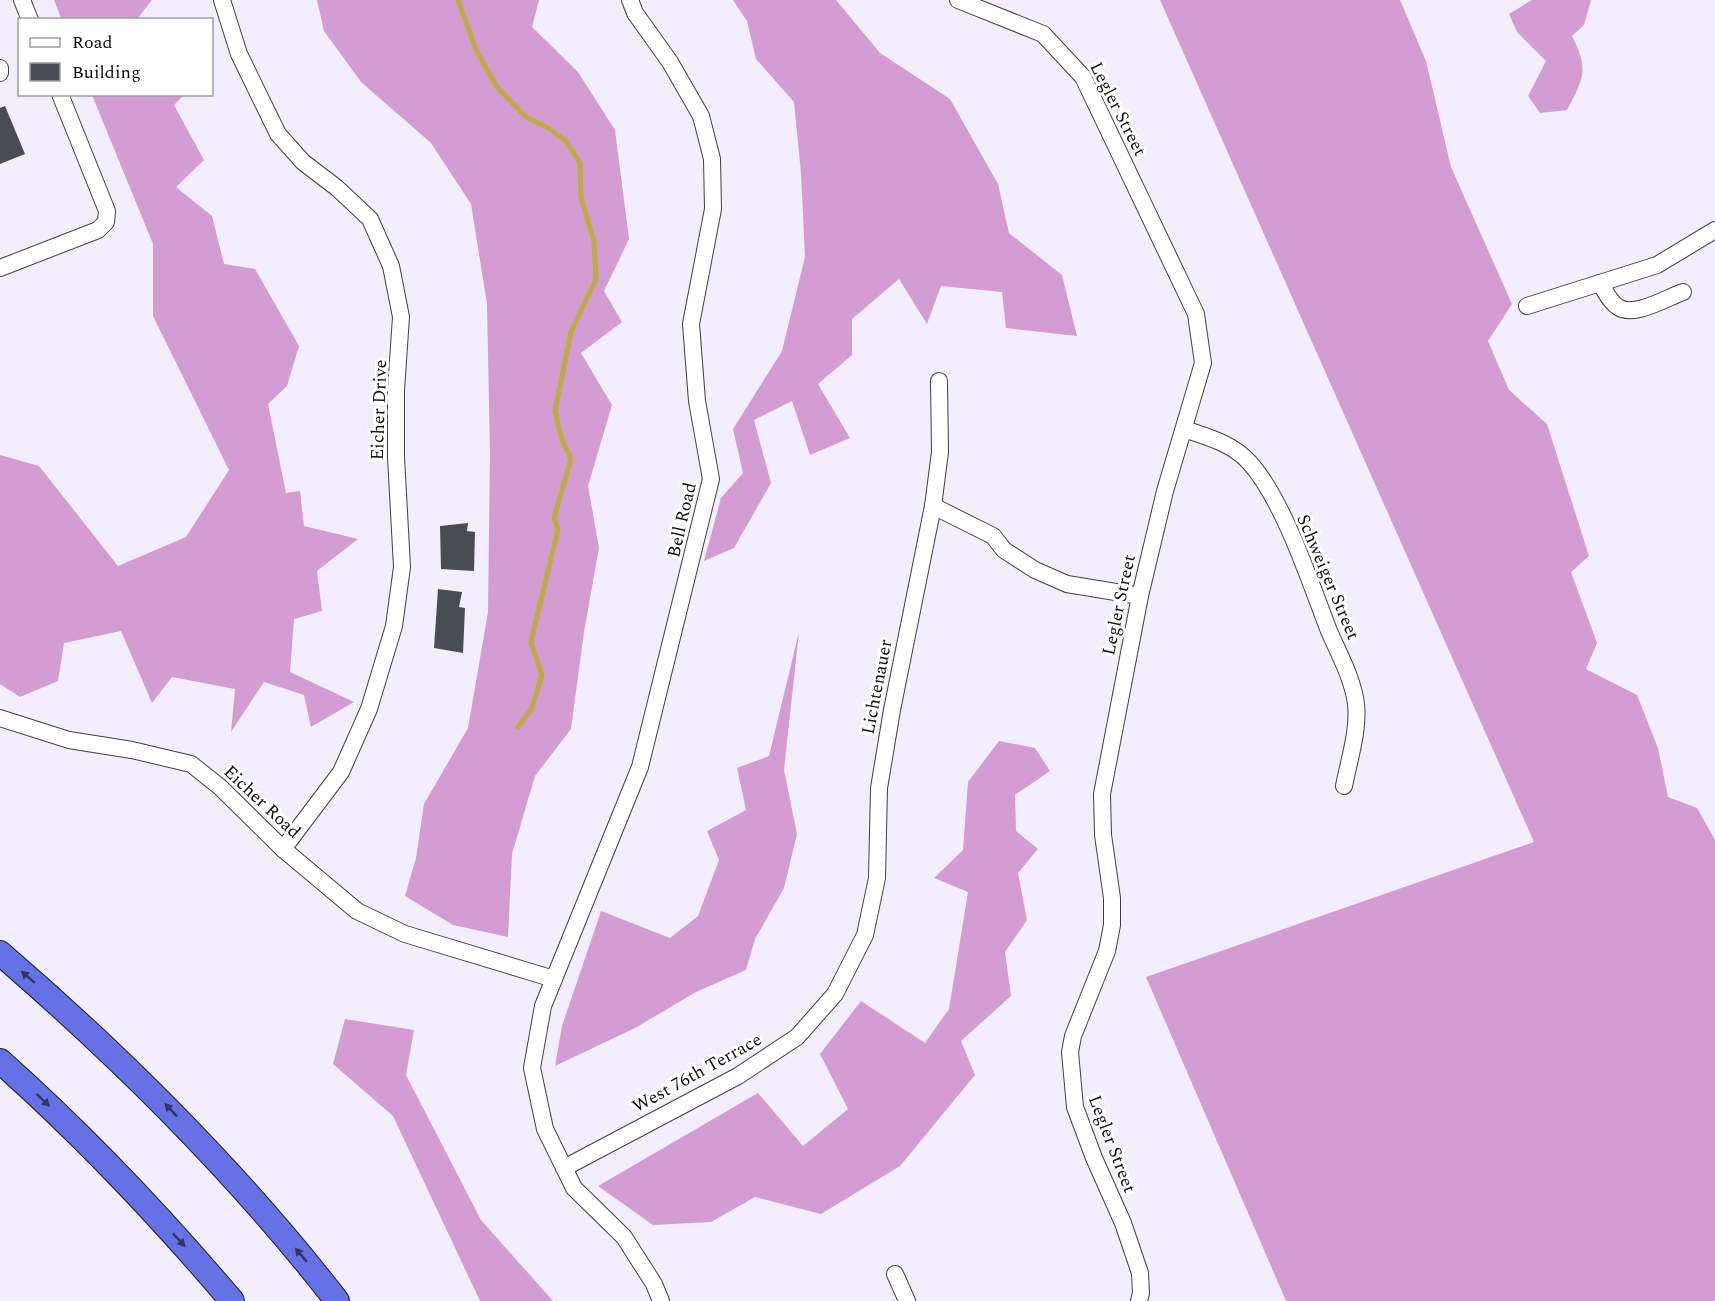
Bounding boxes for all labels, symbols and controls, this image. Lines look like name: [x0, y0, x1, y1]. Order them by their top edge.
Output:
legend: [18, 18, 213, 96]
text: Road: [72, 29, 113, 56]
street label: Legler Street: [1083, 57, 1153, 161]
text: Building: [72, 59, 141, 86]
street label: Eicher Drive: [364, 359, 394, 461]
street label: Bell Road: [660, 480, 704, 560]
street label: Schweiger Street: [1289, 510, 1367, 644]
street label: Legler Street: [1095, 552, 1143, 658]
street label: Lichtenauer: [855, 637, 899, 737]
street label: Eicher Road: [217, 759, 307, 845]
one-way arrow: [21, 971, 36, 984]
street label: West 76th Terrace: [627, 1026, 767, 1120]
street label: Legler Street: [1081, 1091, 1143, 1197]
one-way arrow: [36, 1093, 50, 1107]
one-way arrow: [164, 1103, 178, 1118]
one-way arrow: [172, 1232, 186, 1247]
one-way arrow: [295, 1248, 308, 1263]

